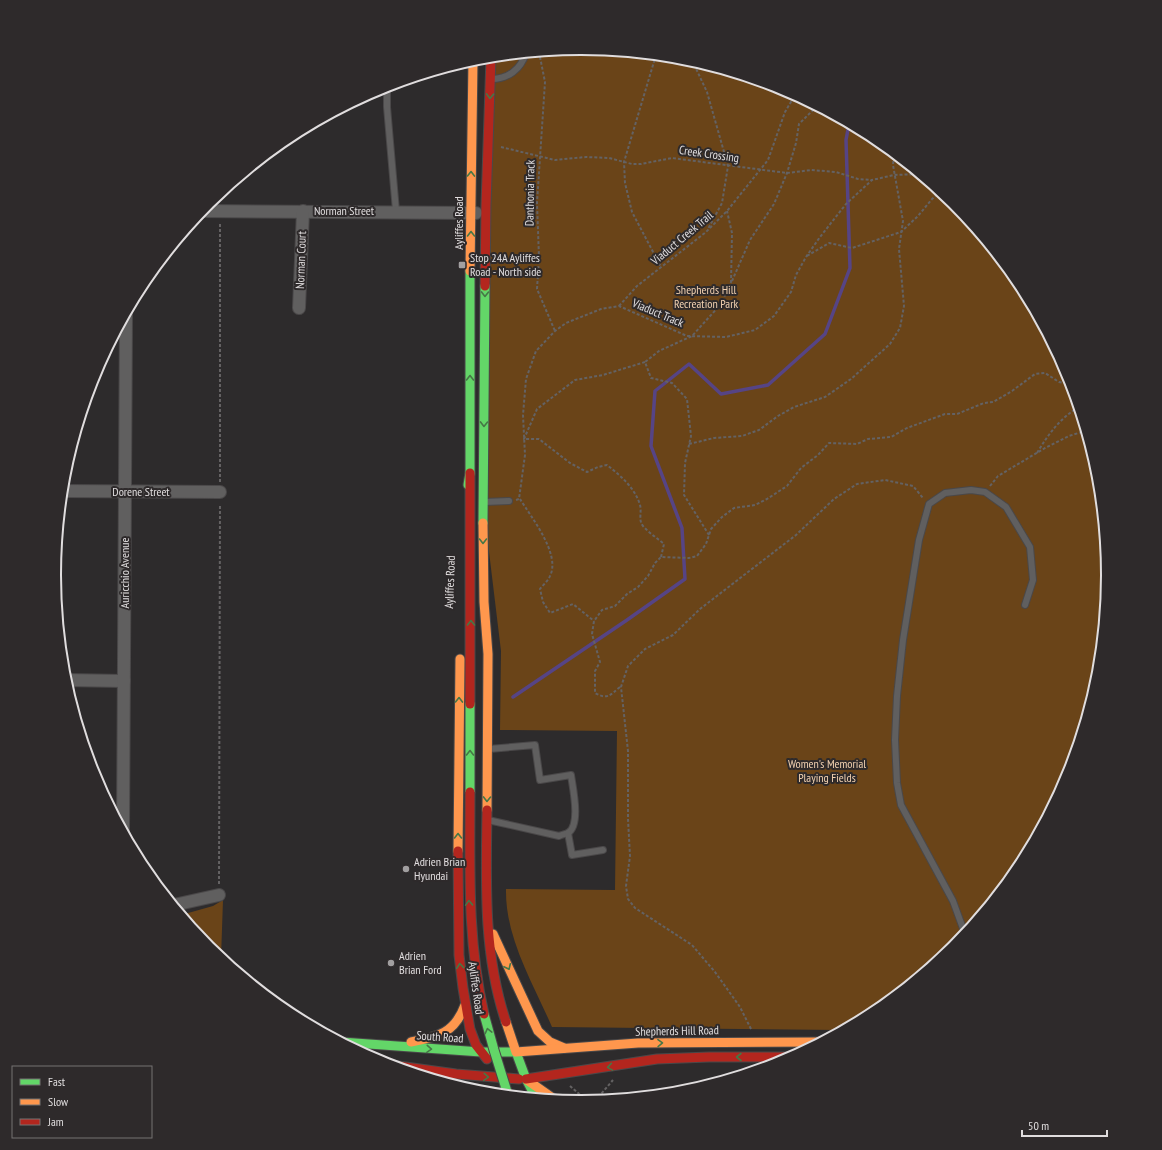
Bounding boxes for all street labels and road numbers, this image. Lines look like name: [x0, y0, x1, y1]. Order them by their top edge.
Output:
street label: Creek Crossing: [678, 142, 740, 165]
street label: Danthonia Track: [521, 159, 538, 226]
street label: Ayliffes Road: [451, 196, 466, 250]
street label: Norman Street: [314, 203, 375, 218]
street label: Viaduct Creek Trail: [647, 207, 716, 269]
street label: Norman Court: [292, 230, 309, 289]
street label: Viaduct Track: [629, 295, 687, 330]
street label: Dorene Street: [112, 484, 170, 499]
street label: Auricchio Avenue: [117, 538, 132, 608]
street label: Ayliffes Road: [441, 555, 458, 609]
street label: Ayliffes Road: [465, 960, 488, 1015]
street label: Shepherds Hill Road: [635, 1022, 719, 1039]
street label: South Road: [416, 1027, 464, 1046]

